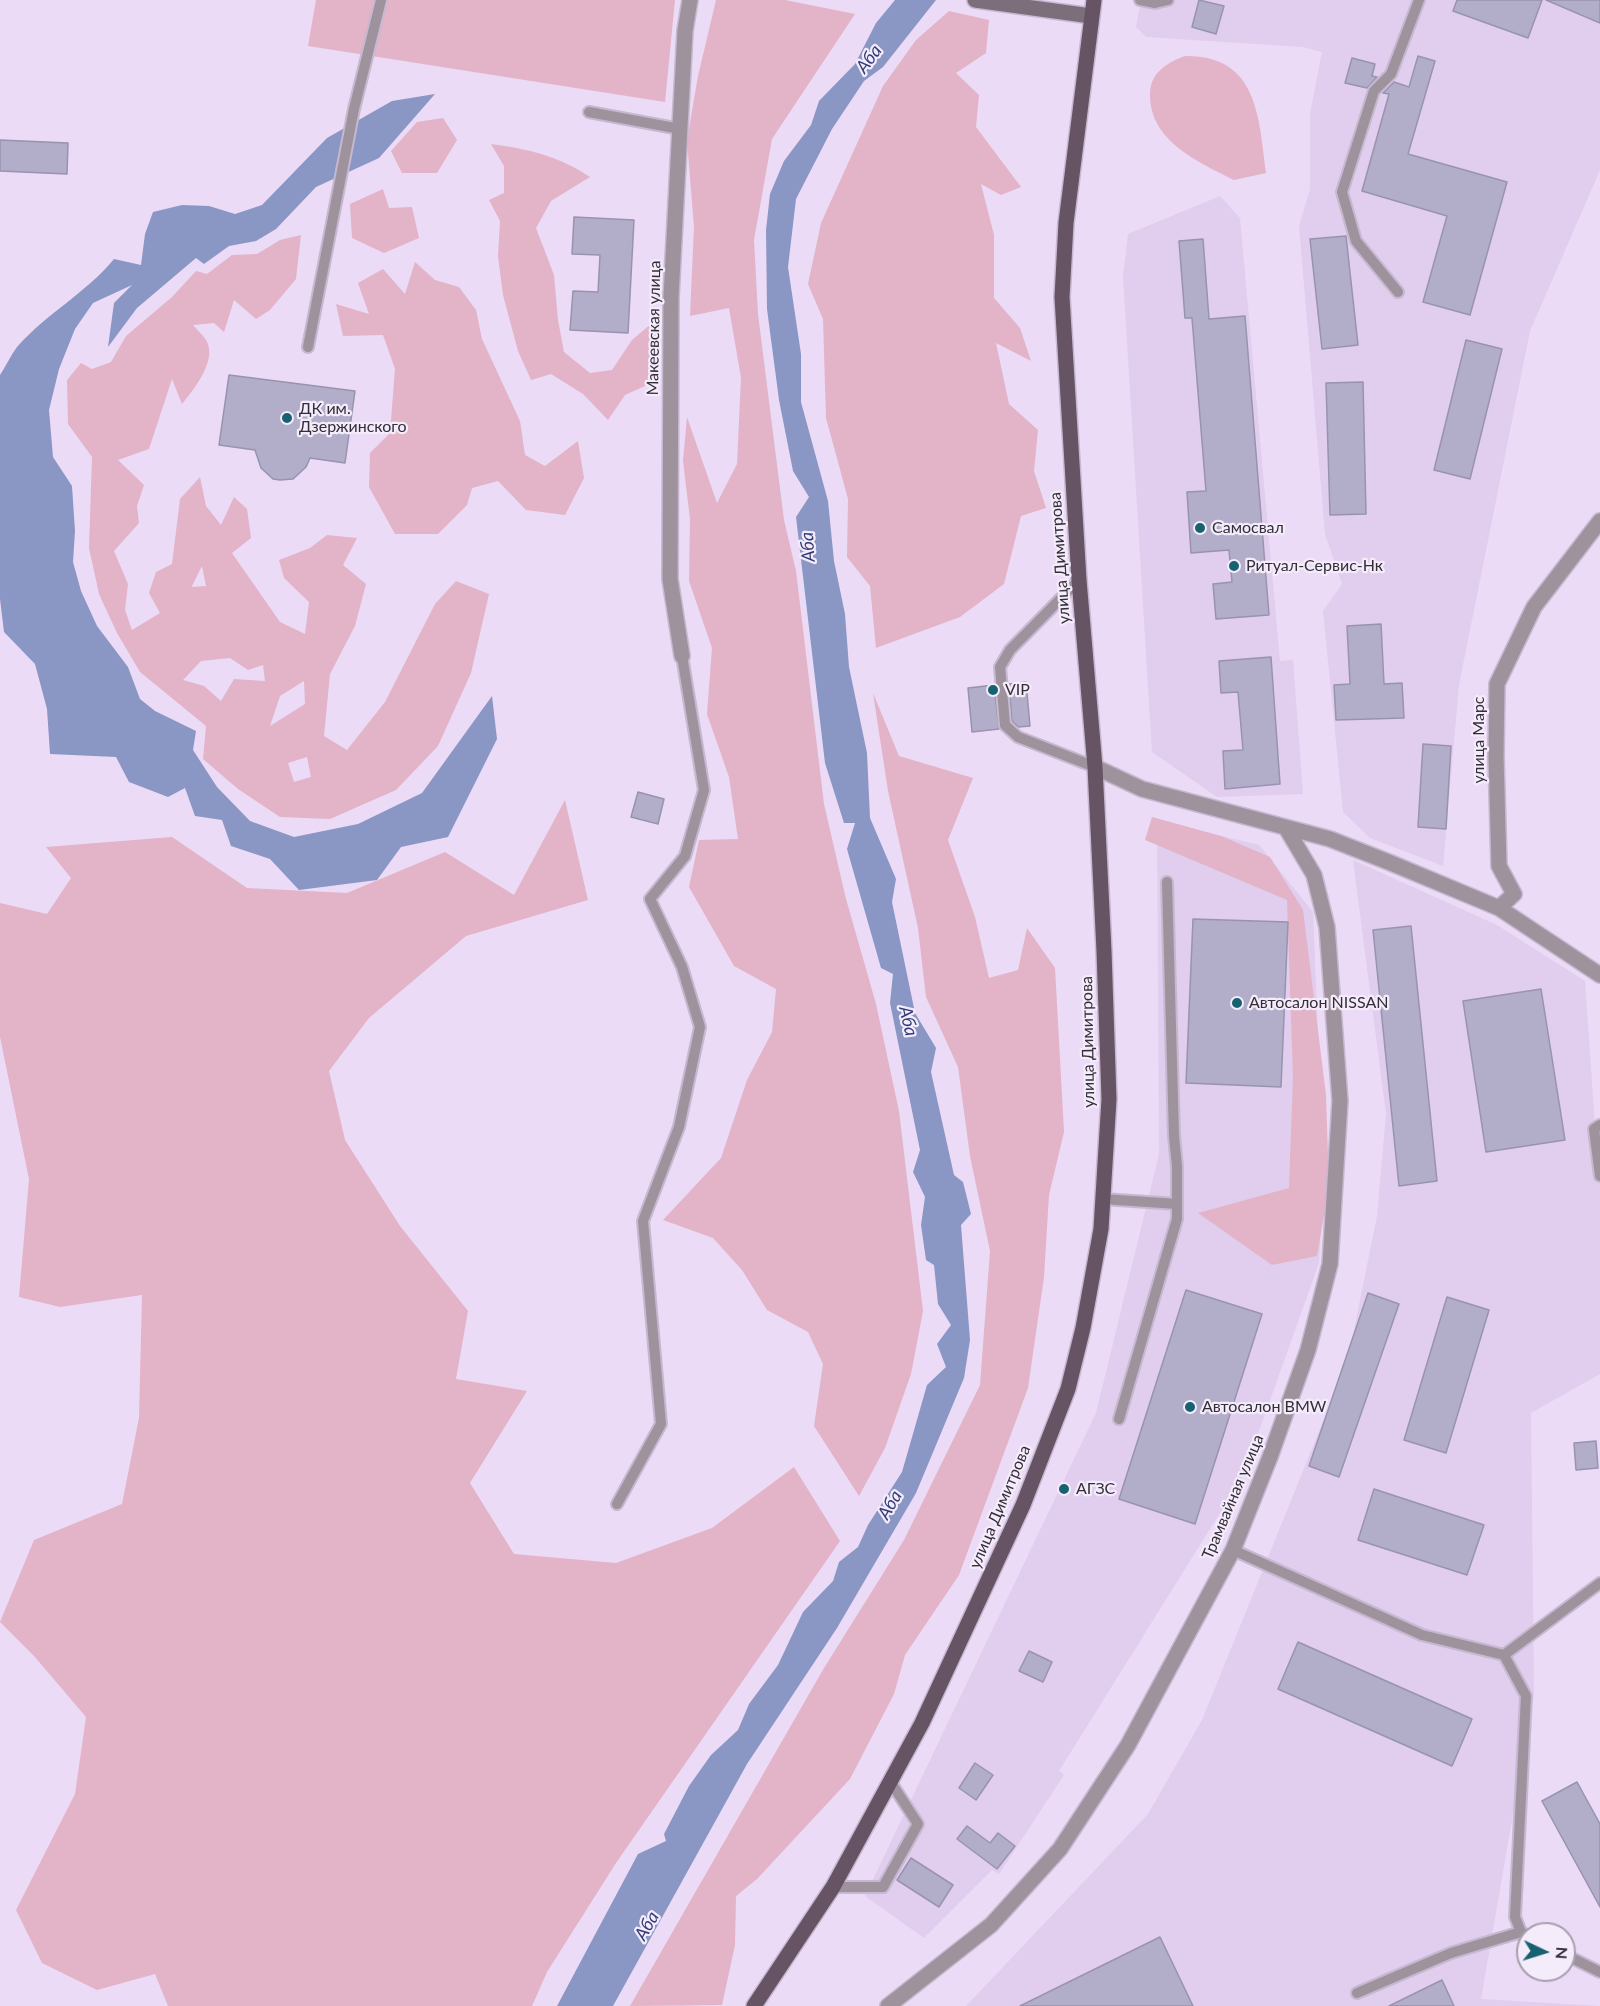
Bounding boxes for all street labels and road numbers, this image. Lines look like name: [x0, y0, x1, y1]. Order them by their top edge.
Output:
street label: Макеевская улица: [643, 260, 665, 396]
street label: улица Димитрова: [1046, 492, 1074, 624]
street label: улица Марс: [1469, 697, 1489, 783]
street label: улица Димитрова: [1077, 976, 1099, 1108]
street label: Трамвайная улица: [1198, 1432, 1268, 1562]
street label: улица Димитрова: [965, 1443, 1035, 1571]

